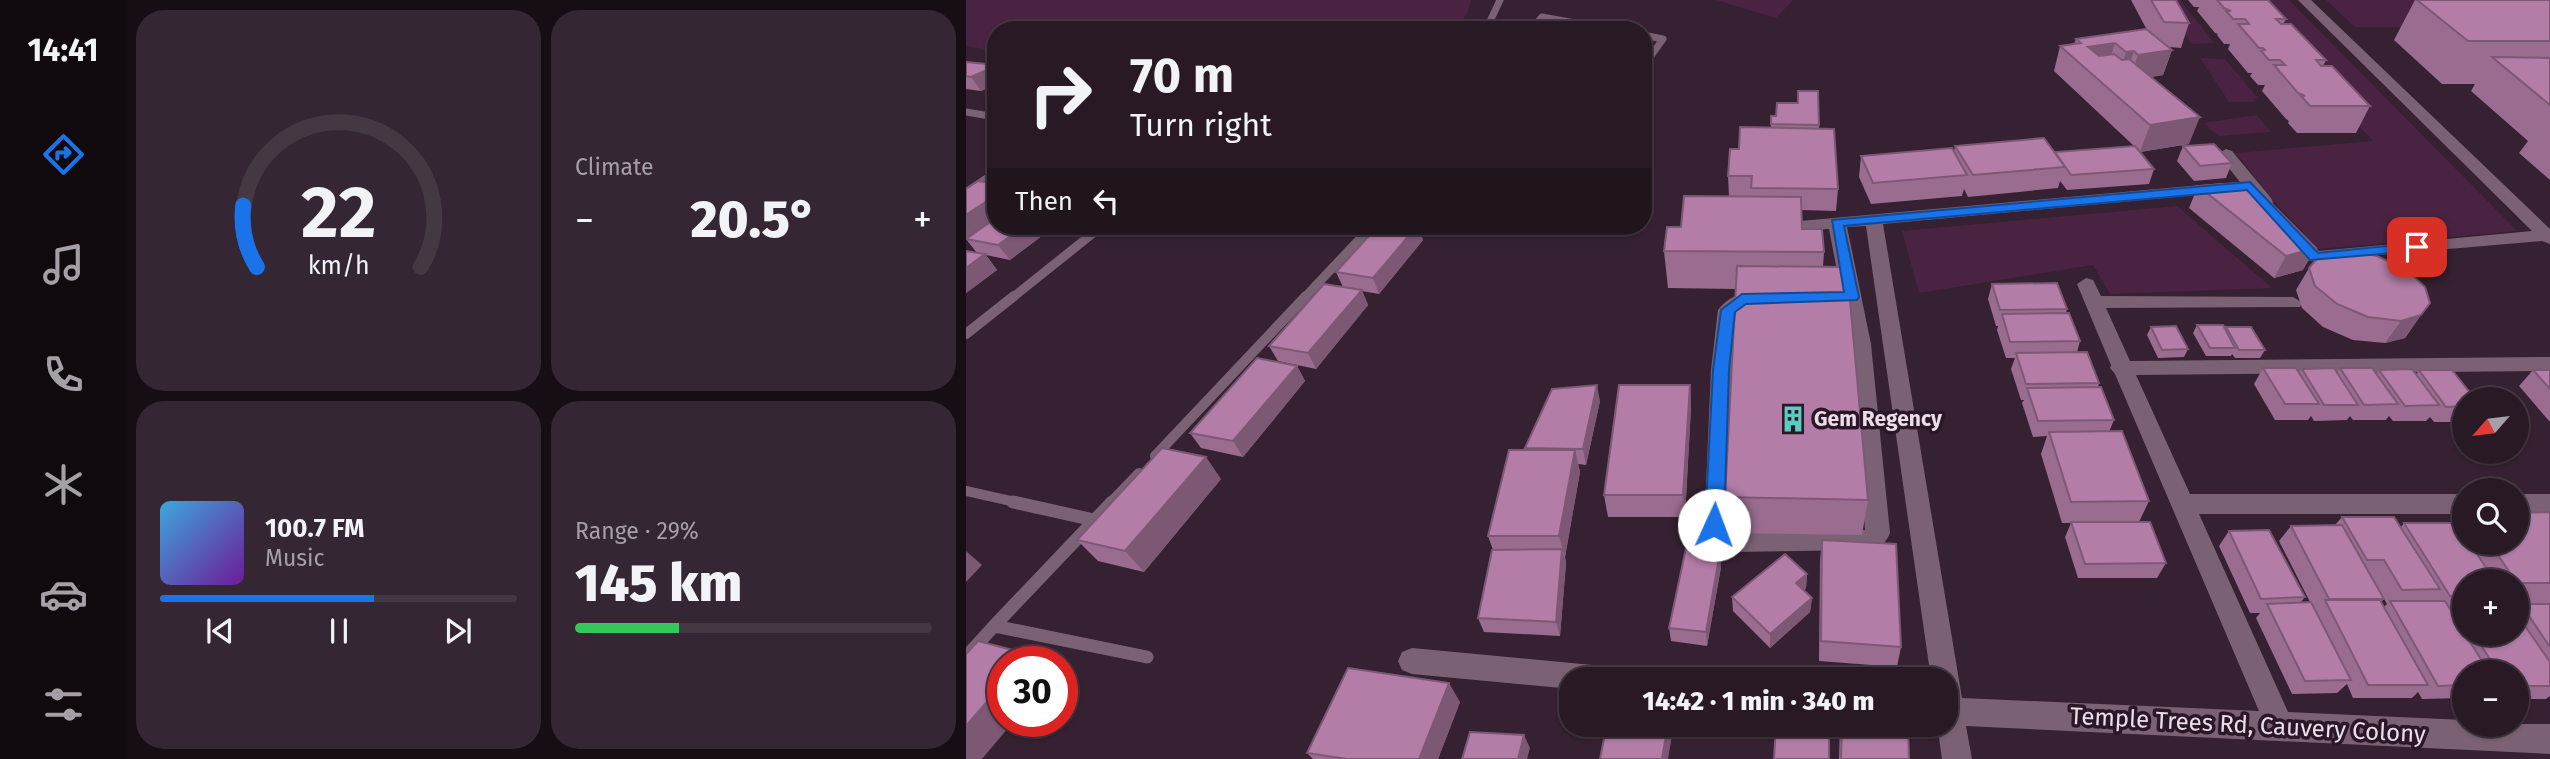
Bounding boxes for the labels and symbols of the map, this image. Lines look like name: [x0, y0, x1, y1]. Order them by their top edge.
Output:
pin: [2387, 217, 2447, 277]
north arrow: [2452, 387, 2529, 464]
building icon: Gem Regency: [1778, 404, 1808, 434]
place label: Gem Regency: [1814, 406, 1942, 432]
position arrow: [1677, 488, 1751, 562]
speed limit sign: 30: [987, 646, 1078, 737]
street label: Temple Trees Rd, Cauvery Colony: [2070, 702, 2427, 748]

